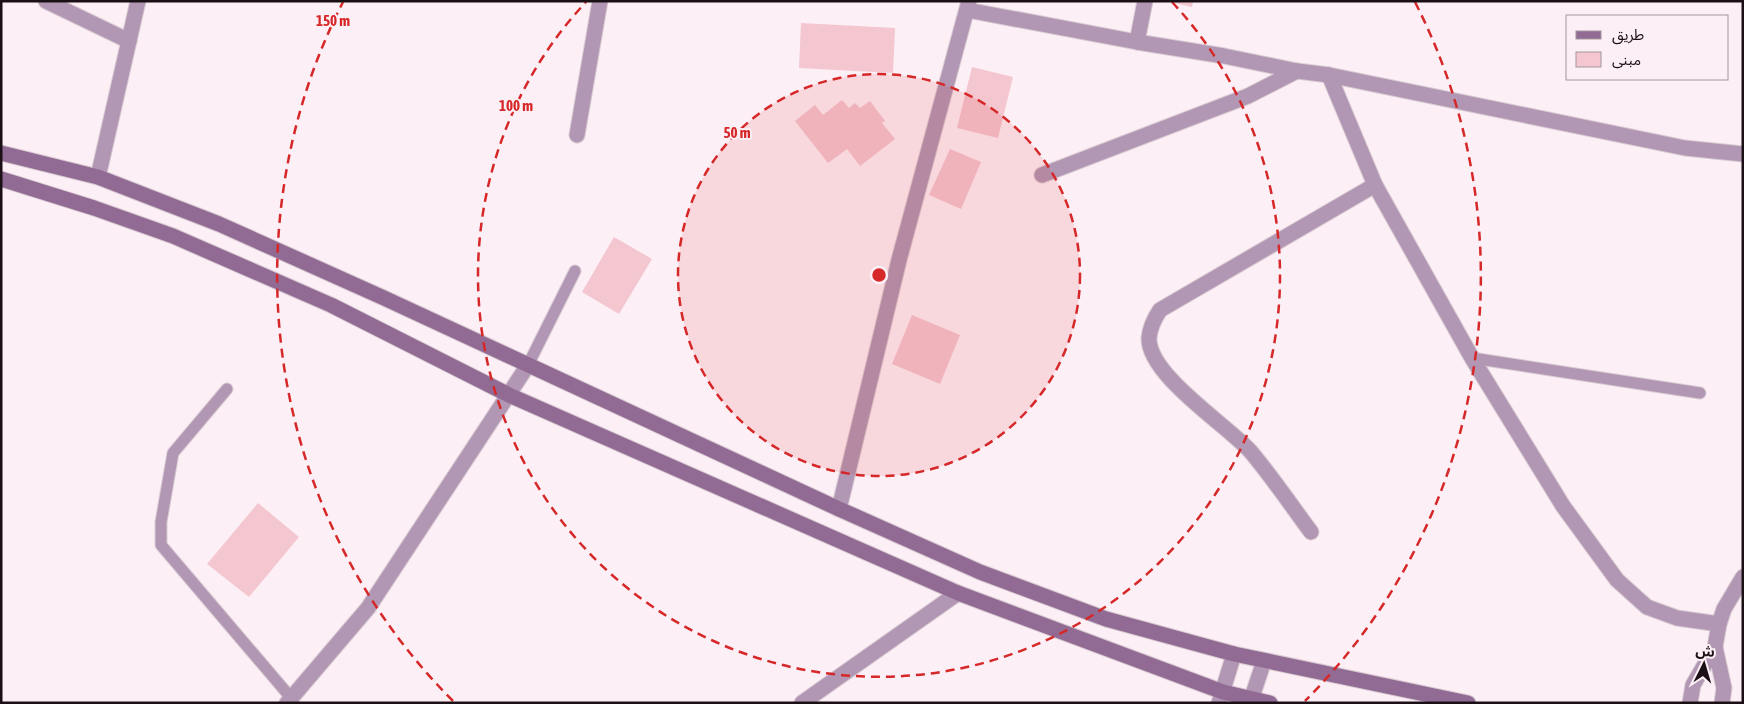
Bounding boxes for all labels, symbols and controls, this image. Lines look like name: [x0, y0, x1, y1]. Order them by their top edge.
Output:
text: 150 m: [316, 12, 350, 29]
legend: [1566, 15, 1729, 80]
text: طريق: [1612, 26, 1644, 45]
text: مبنى: [1612, 51, 1641, 69]
text: 100 m: [499, 97, 533, 114]
text: 50 m: [724, 124, 751, 141]
centre of rings: [870, 266, 888, 284]
north arrow: [1679, 639, 1729, 689]
text: ش: [1695, 642, 1715, 660]

